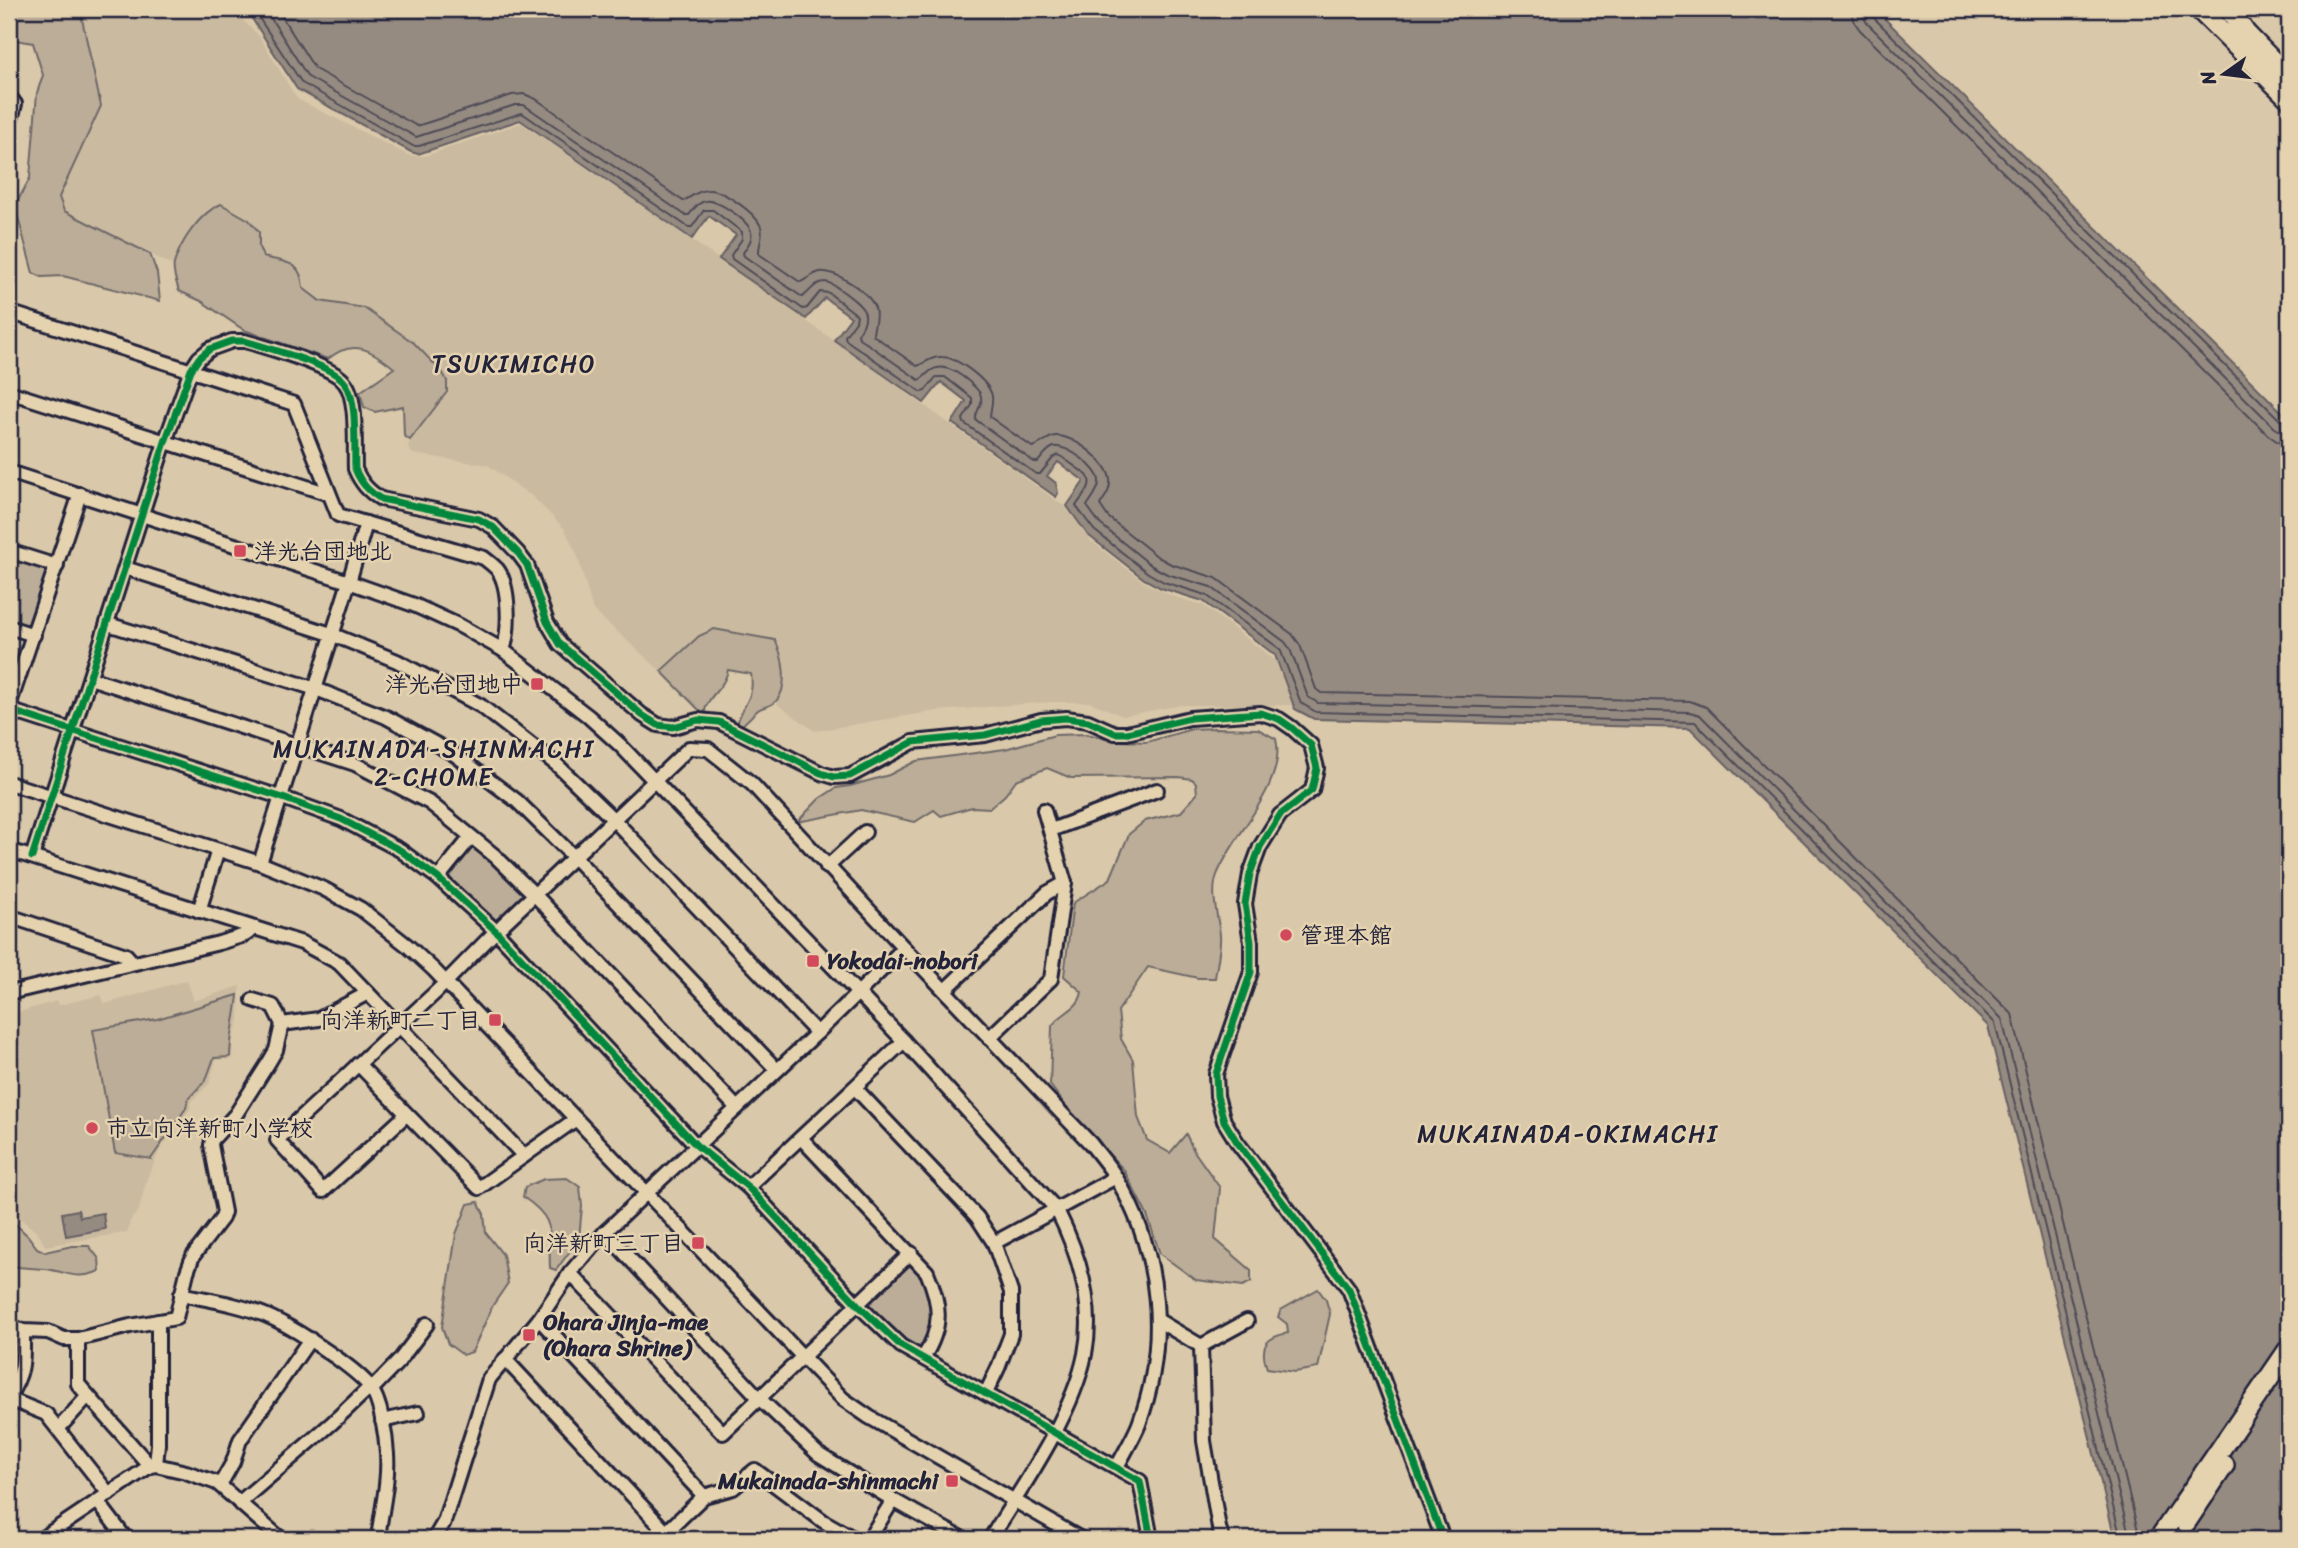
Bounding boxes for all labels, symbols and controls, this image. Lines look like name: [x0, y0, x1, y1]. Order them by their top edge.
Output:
north arrow: [2190, 38, 2260, 108]
text: N: [2190, 67, 2226, 89]
district label: TSUKIMICHO: [431, 343, 597, 385]
place label: 洋光台団地北: [254, 531, 392, 572]
marker: 洋光台団地北: [232, 543, 248, 559]
place label: 洋光台団地中: [385, 664, 523, 705]
marker: 洋光台団地中: [529, 676, 545, 692]
district label: MUKAINADA-SHINMACHI 2-CHOME: [273, 728, 595, 798]
place label: 管理本館: [1300, 915, 1392, 956]
marker: 管理本館: [1278, 927, 1294, 943]
place label: Yokodai-nobori: [827, 941, 979, 982]
marker: Yokodai-nobori: [805, 953, 821, 969]
place label: 向洋新町二丁目: [320, 1000, 481, 1041]
marker: 向洋新町二丁目: [487, 1012, 503, 1028]
place label: 市立向洋新町小学校: [106, 1108, 313, 1149]
district label: MUKAINADA-OKIMACHI: [1417, 1113, 1719, 1155]
marker: 市立向洋新町小学校: [84, 1120, 100, 1136]
place label: 向洋新町三丁目: [523, 1223, 684, 1264]
marker: 向洋新町三丁目: [690, 1235, 706, 1251]
place label: Ohara Jinja-mae (Ohara Shrine): [543, 1302, 709, 1369]
marker: Ohara Jinja-mae (Ohara Shrine): [521, 1327, 537, 1343]
place label: Mukainada-shinmachi: [717, 1461, 940, 1502]
marker: Mukainada-shinmachi: [944, 1473, 960, 1489]

